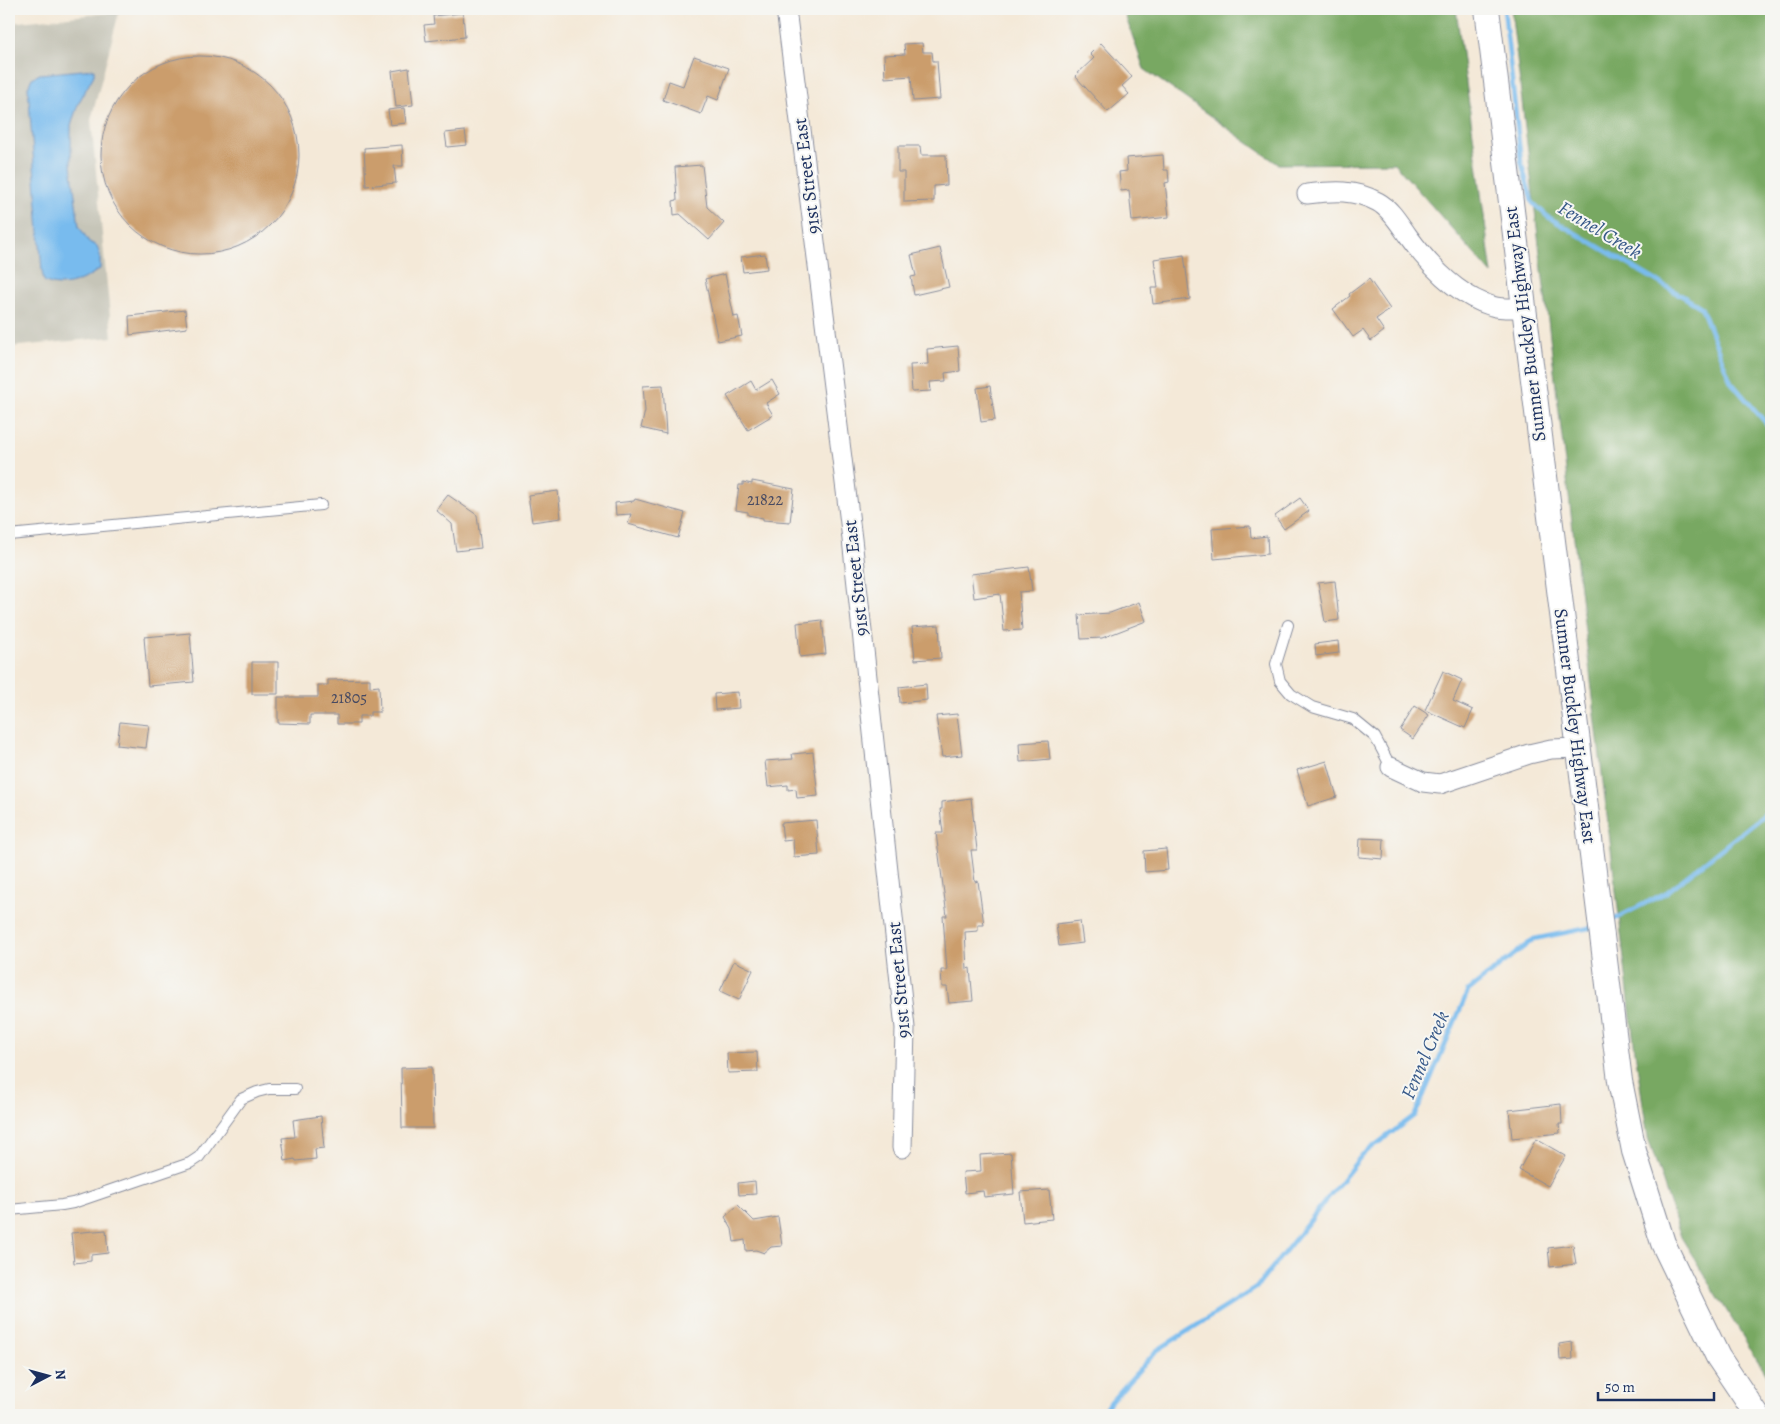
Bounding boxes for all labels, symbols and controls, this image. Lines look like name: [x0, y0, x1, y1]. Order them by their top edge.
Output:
street label: 91st Street East: [787, 116, 827, 236]
water label: Fennel Creek: [1553, 194, 1647, 266]
street label: Sumner Buckley Highway East: [1498, 205, 1552, 443]
house number: 21822: [747, 489, 783, 511]
street label: 91st Street East: [837, 519, 875, 637]
street label: Sumner Buckley Highway East: [1548, 607, 1602, 845]
house number: 21805: [331, 687, 367, 709]
street label: 91st Street East: [881, 921, 917, 1039]
water label: Fennel Creek: [1394, 1007, 1456, 1103]
north arrow: [22, 1352, 72, 1402]
text: N: [50, 1369, 70, 1381]
scale bar: [1598, 1369, 1714, 1401]
text: 50 m: [1605, 1377, 1635, 1397]

